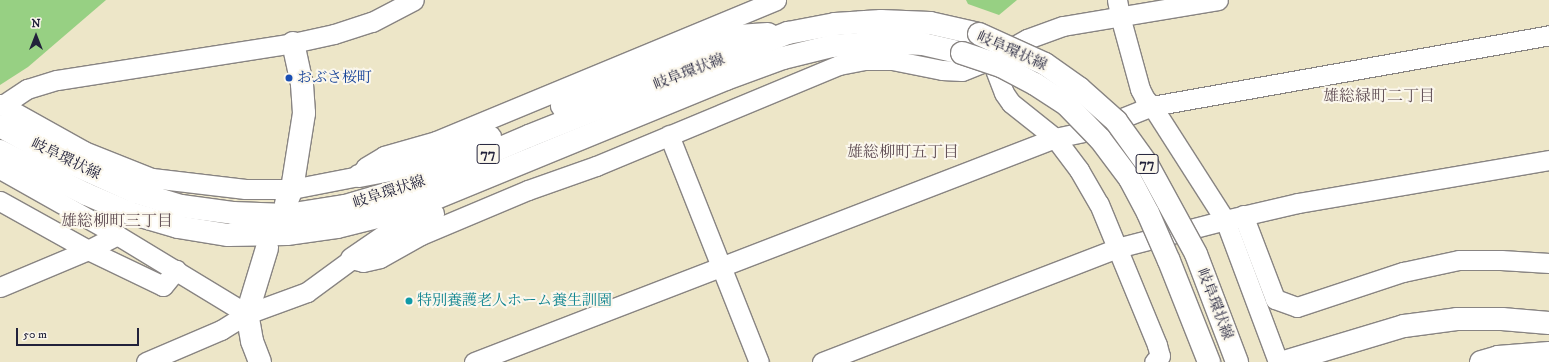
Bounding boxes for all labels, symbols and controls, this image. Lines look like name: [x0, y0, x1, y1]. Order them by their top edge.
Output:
north arrow: [16, 16, 56, 56]
text: N: [31, 17, 41, 31]
street label: 岐阜環状線: [974, 28, 1050, 74]
street label: 岐阜環状線: [651, 50, 727, 94]
place label: おぶさ桜町: [297, 69, 372, 87]
marker: おぶさ桜町: [284, 73, 294, 83]
district label: 雄総緑町二丁目: [1323, 86, 1435, 106]
street label: 岐阜環状線: [28, 134, 104, 184]
road number: 77: [476, 142, 500, 166]
district label: 雄総柳町五丁目: [847, 142, 959, 162]
road number: 77: [1135, 152, 1159, 176]
street label: 岐阜環状線: [351, 172, 427, 212]
district label: 雄総柳町三丁目: [61, 211, 173, 231]
street label: 岐阜環状線: [1193, 266, 1237, 342]
place label: 特別養護老人ホーム養生訓園: [417, 292, 612, 310]
marker: 特別養護老人ホーム養生訓園: [404, 296, 414, 306]
scale bar: [18, 320, 141, 346]
text: 50 m: [23, 327, 47, 342]

